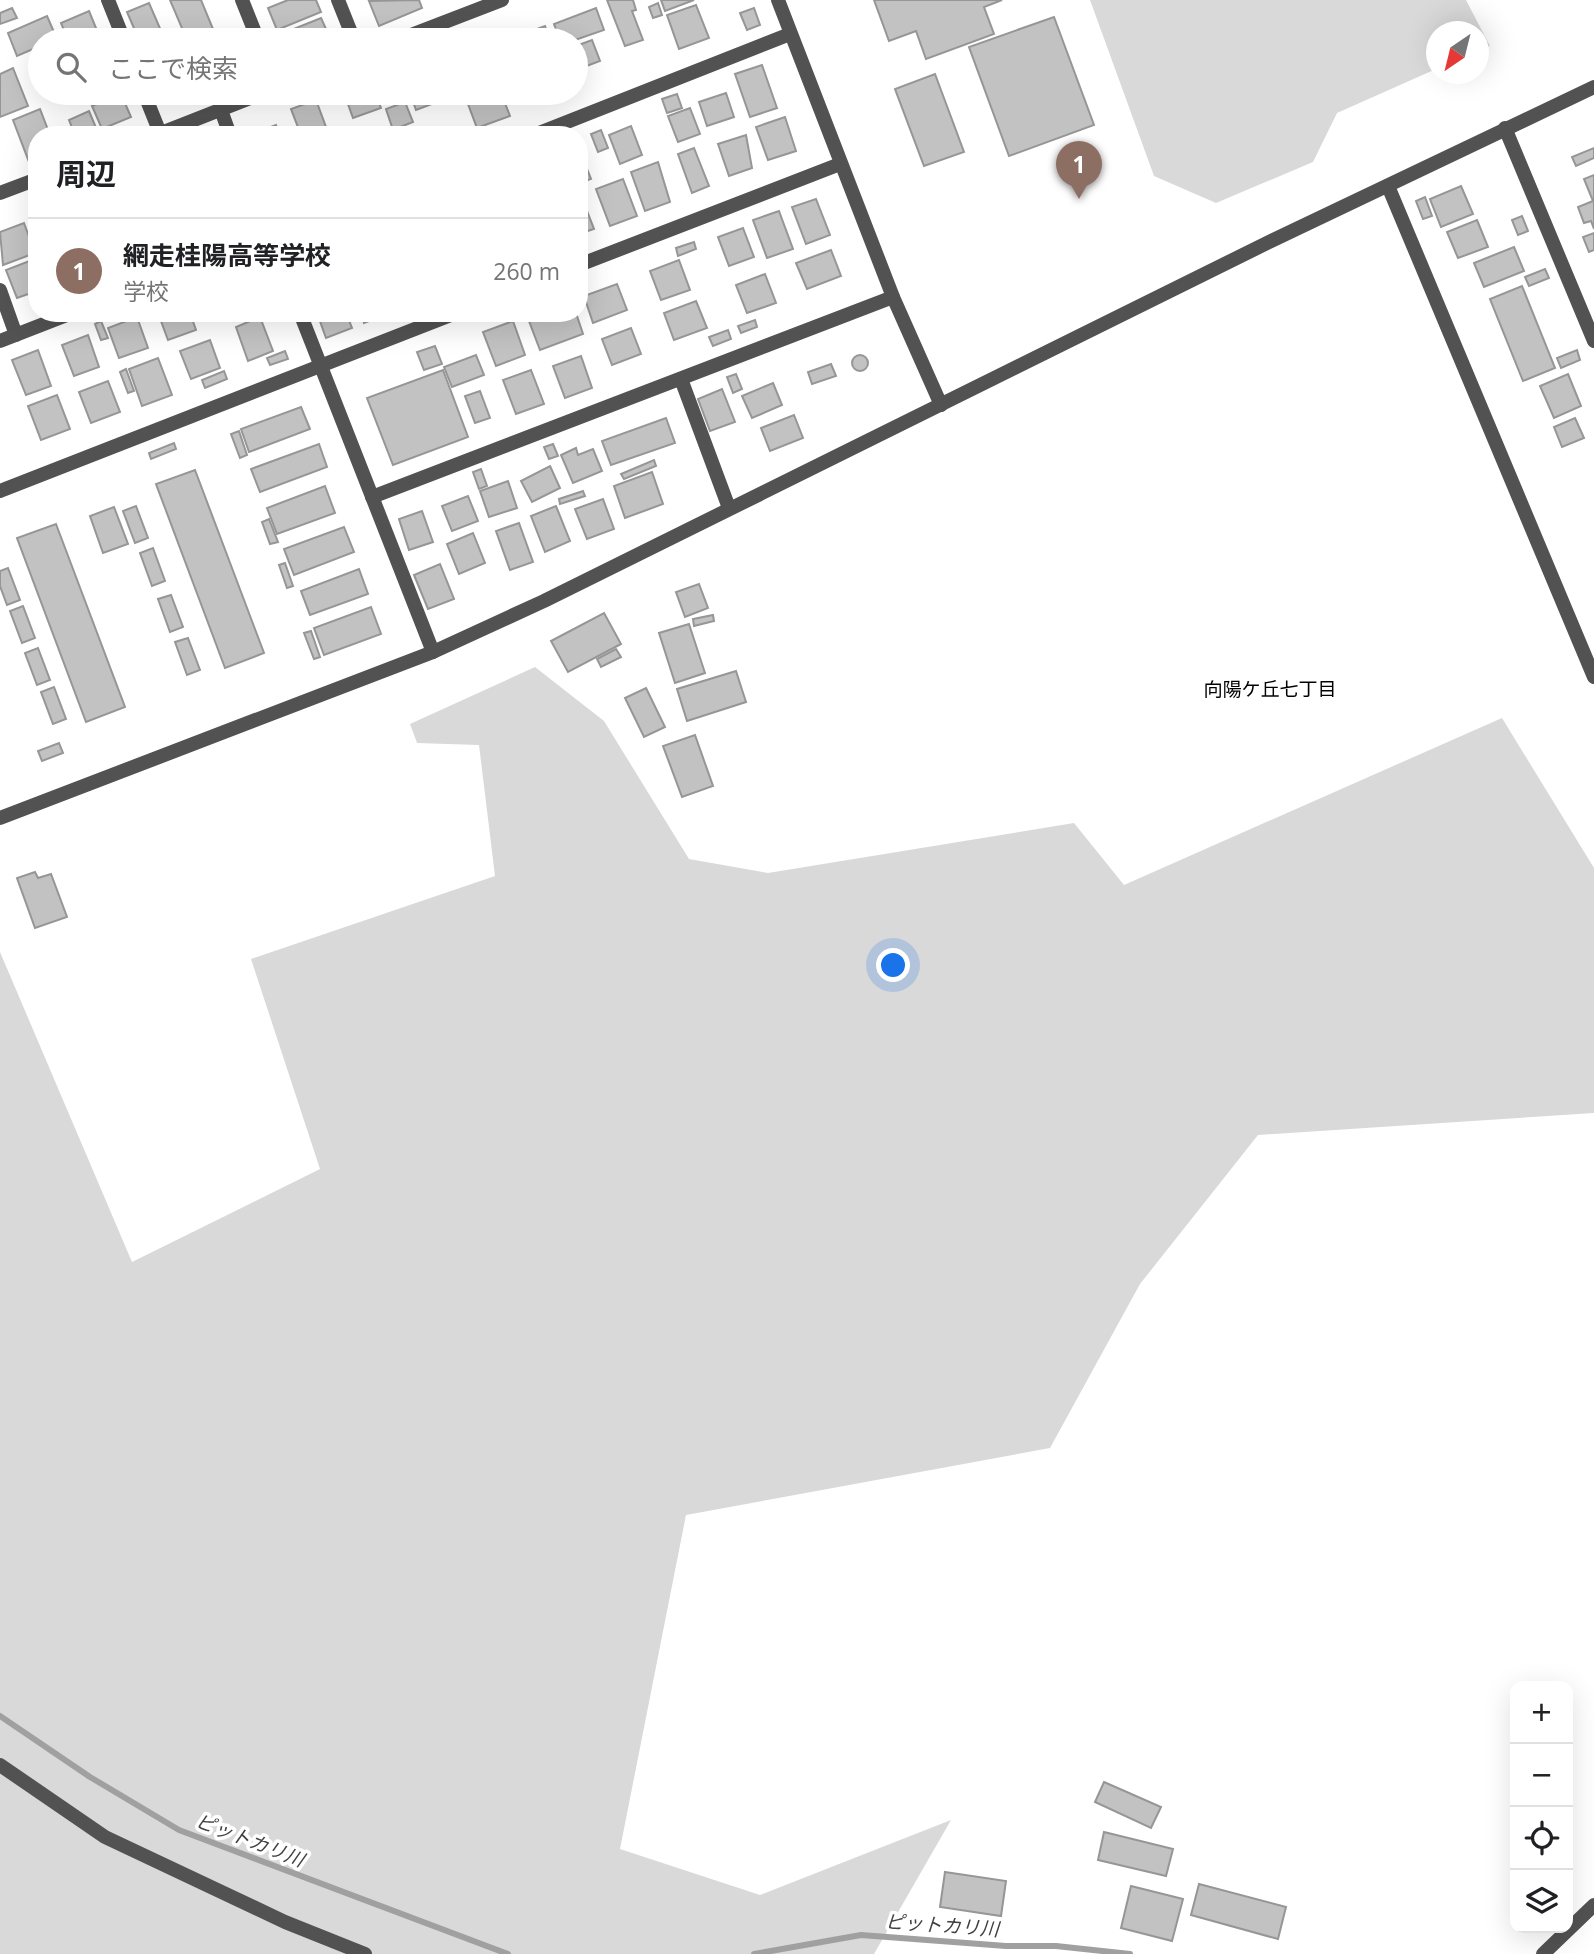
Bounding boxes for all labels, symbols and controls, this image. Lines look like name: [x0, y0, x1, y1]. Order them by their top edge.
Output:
north arrow: [1426, 21, 1489, 84]
search box: [28, 28, 588, 105]
icon: search: [52, 48, 90, 86]
text: ここで検索: [108, 50, 238, 86]
pin: 1: [1056, 141, 1102, 199]
text: 周辺: [56, 153, 116, 194]
text: 網走桂陽高等学校: [123, 237, 331, 273]
text: 1: [72, 255, 86, 287]
text: 260 m: [493, 255, 560, 287]
text: 学校: [123, 275, 169, 307]
district label: 向陽ケ丘七丁目: [1203, 676, 1337, 702]
your location: [876, 948, 910, 982]
map controls: [1510, 1681, 1573, 1933]
button: +: [1510, 1681, 1573, 1744]
button: −: [1510, 1744, 1573, 1807]
water label: ピットカリ川: [192, 1807, 310, 1873]
button: locate: [1510, 1807, 1573, 1870]
button: layers: [1510, 1870, 1573, 1933]
water label: ピットカリ川: [884, 1908, 1002, 1942]

